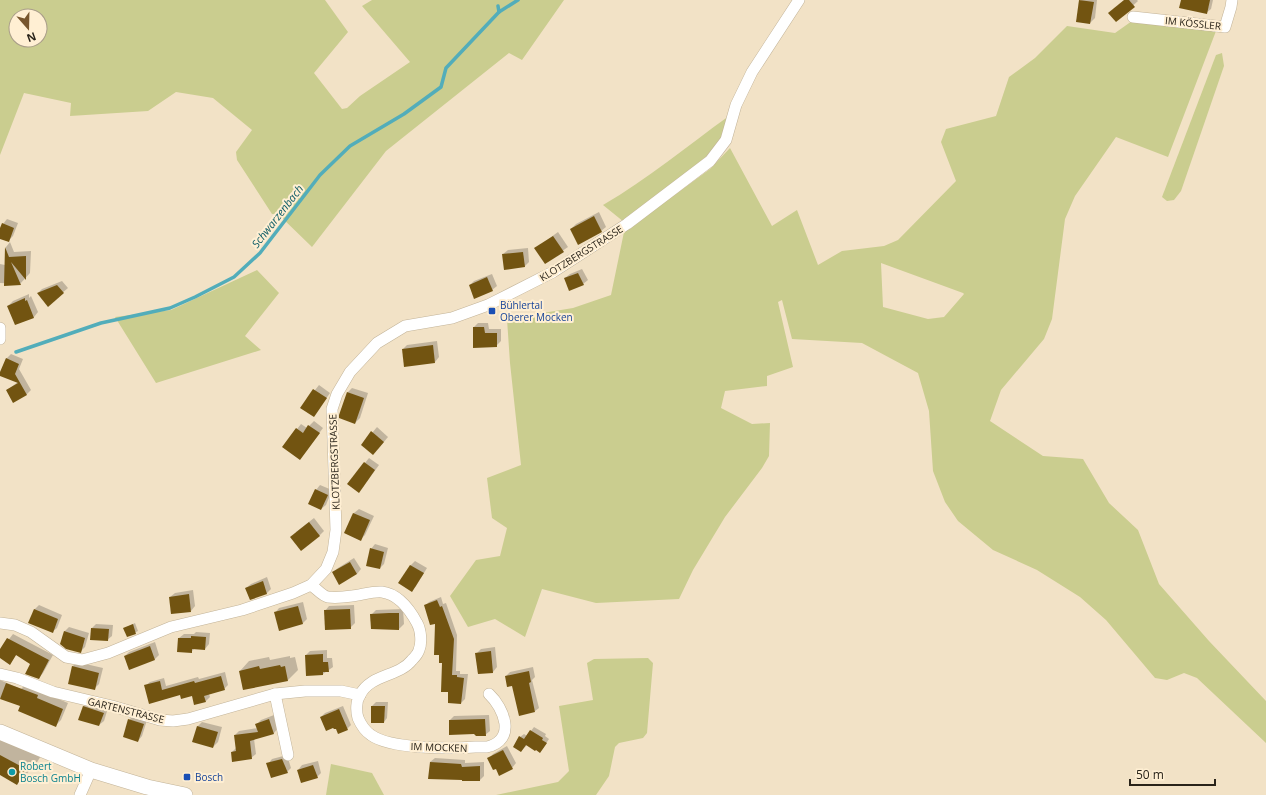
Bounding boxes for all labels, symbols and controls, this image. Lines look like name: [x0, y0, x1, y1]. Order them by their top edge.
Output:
north arrow: [8, 8, 48, 48]
street label: IM KÖSSLER: [1164, 13, 1222, 33]
text: N: [25, 29, 38, 46]
water label: Schwarzenbach: [248, 181, 306, 251]
street label: KLOTZBERGSTRASSE: [537, 222, 625, 284]
place label: Bühlertal Oberer Mocken: [500, 298, 573, 324]
marker: Bühlertal Oberer Mocken: [487, 306, 497, 316]
street label: KLOTZBERGSTRASSE: [325, 414, 343, 510]
street label: GARTENSTRASSE: [86, 694, 166, 726]
street label: IM MOCKEN: [410, 739, 468, 755]
place label: Robert Bosch GmbH: [20, 759, 81, 785]
scale bar: [1130, 761, 1215, 787]
text: 50 m: [1136, 766, 1164, 783]
marker: Robert Bosch GmbH: [7, 767, 17, 777]
place label: Bosch: [195, 770, 223, 784]
marker: Bosch: [182, 772, 192, 782]

